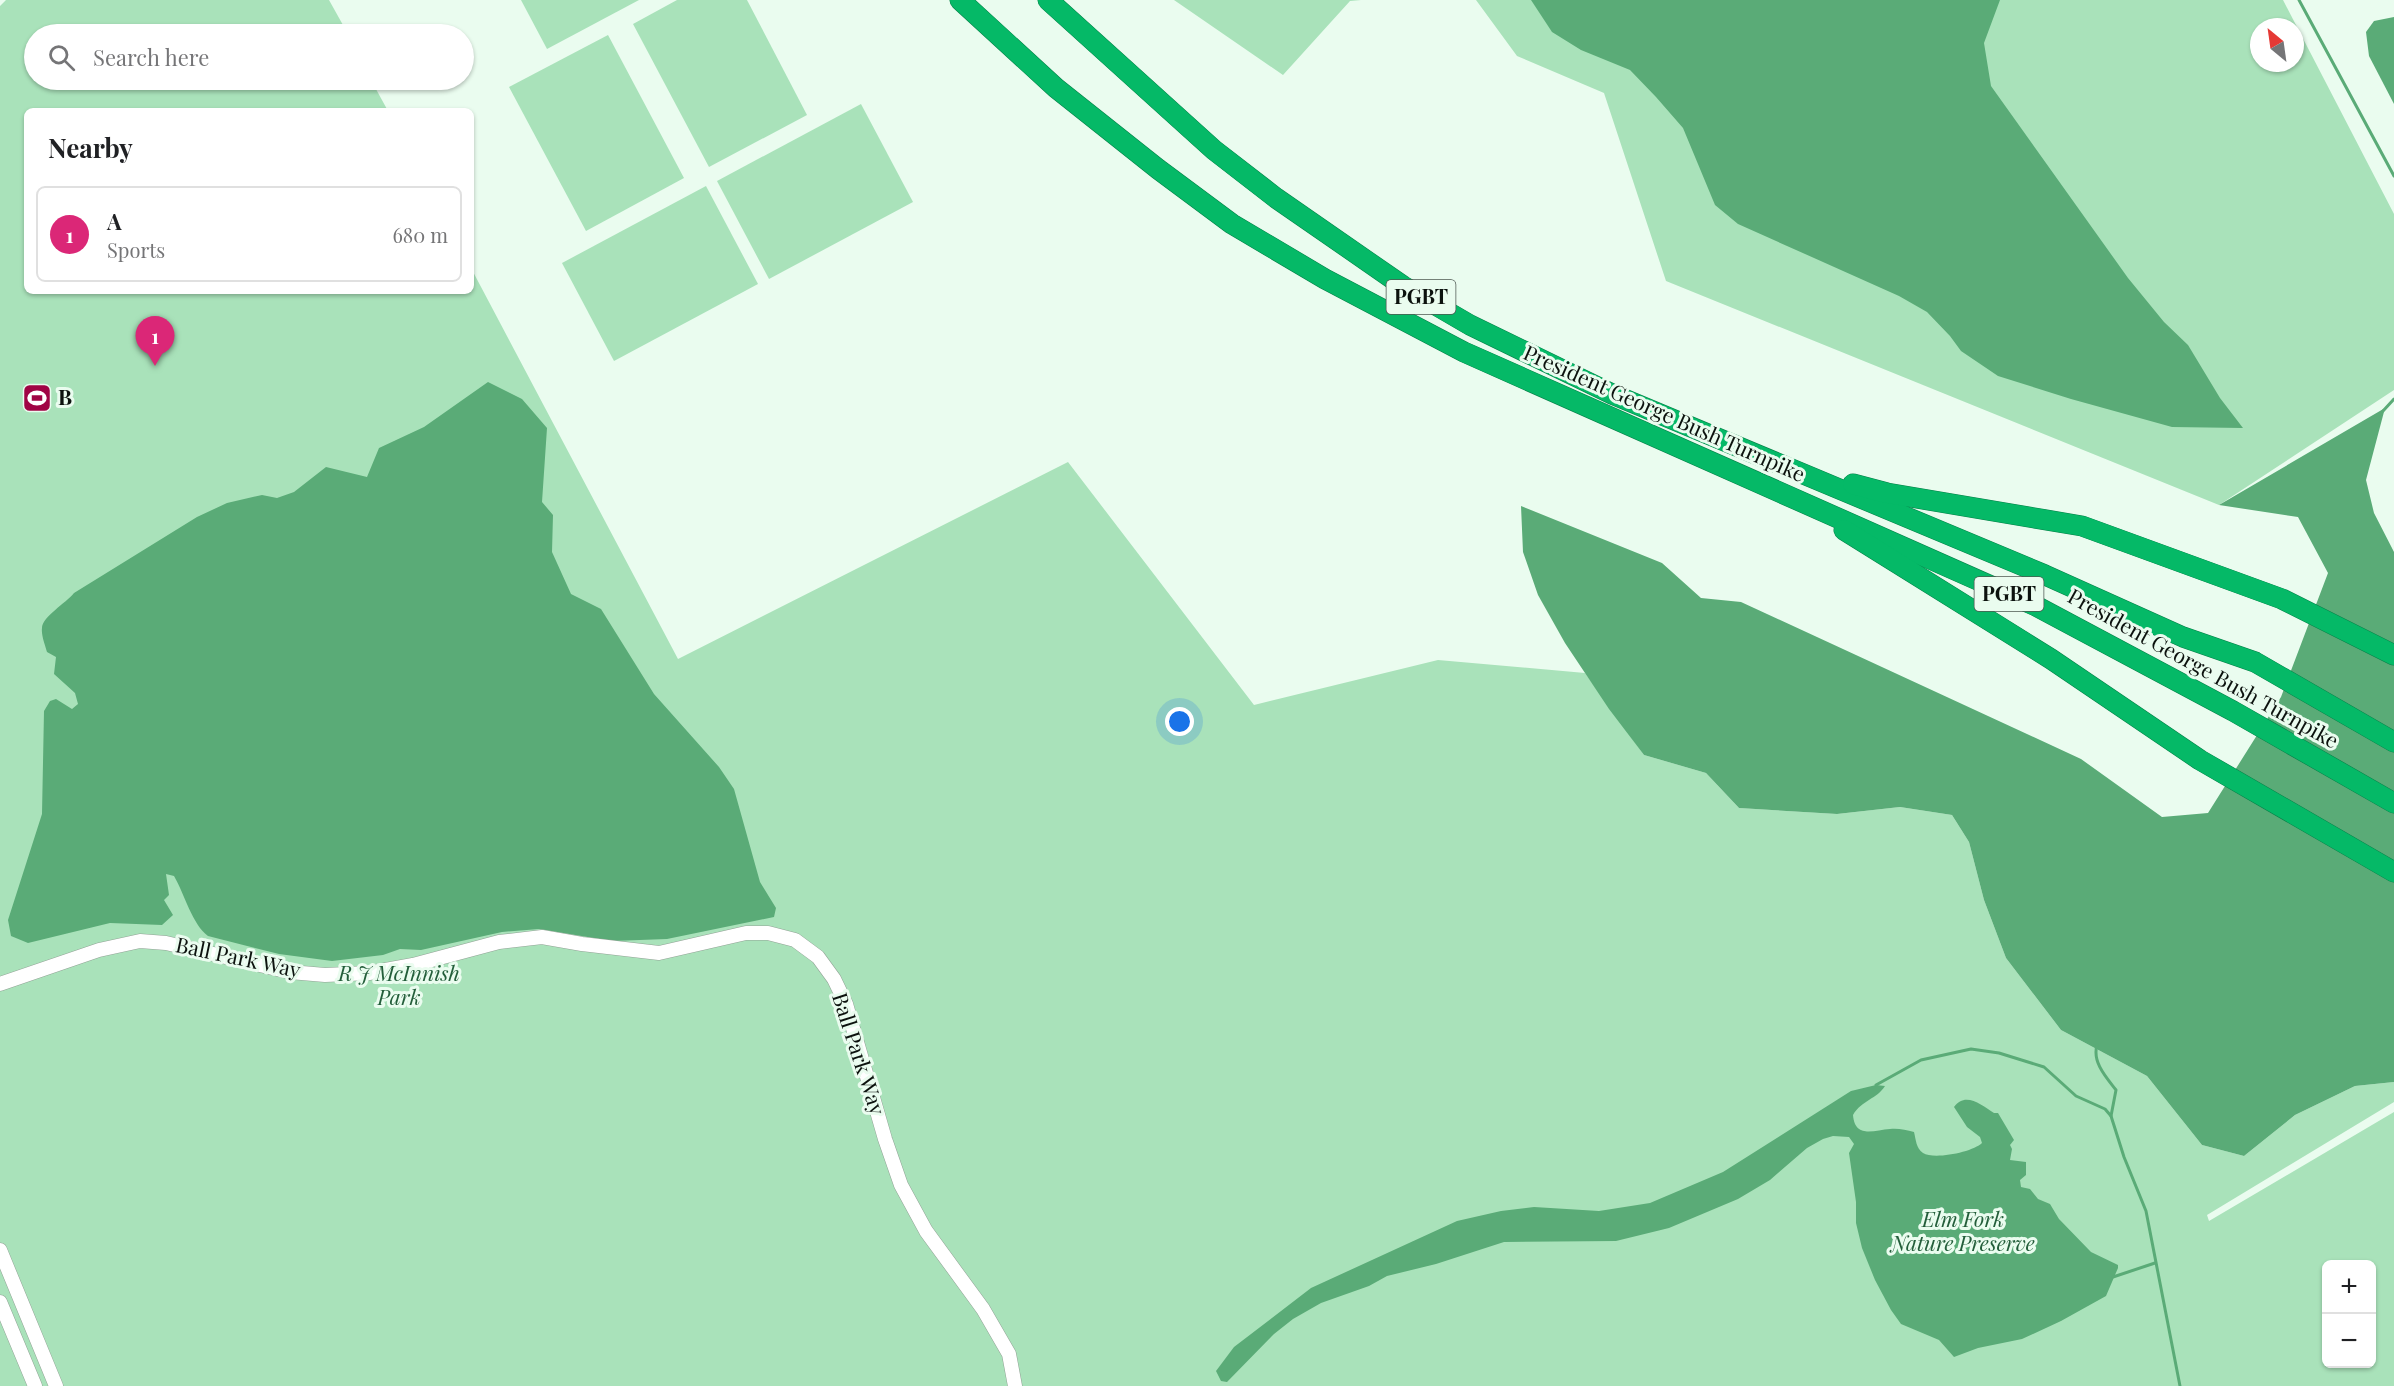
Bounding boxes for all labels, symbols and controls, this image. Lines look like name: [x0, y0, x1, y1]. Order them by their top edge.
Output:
north arrow: [2250, 18, 2304, 72]
search box: [24, 24, 474, 90]
icon: search: [45, 41, 78, 74]
text: Search here: [93, 42, 209, 72]
text: Nearby: [48, 130, 133, 165]
text: A: [107, 206, 122, 236]
text: 1: [66, 221, 73, 248]
text: 680 m: [393, 221, 448, 248]
text: Sports: [107, 236, 165, 263]
road number: PGBT: [1386, 280, 1456, 314]
pin: 1: [136, 316, 174, 366]
street label: President George Bush Turnpike: [1520, 337, 1810, 487]
sports icon: B: [21, 382, 53, 414]
place label: B: [58, 382, 72, 410]
road number: PGBT: [1974, 577, 2044, 611]
street label: President George Bush Turnpike: [2064, 581, 2344, 754]
your location: [1165, 707, 1194, 736]
street label: Ball Park Way: [173, 929, 304, 983]
park label: R J McInnish Park: [337, 958, 460, 1010]
street label: Ball Park Way: [827, 989, 893, 1118]
park label: Elm Fork Nature Preserve: [1889, 1204, 2035, 1256]
map controls: [2322, 1260, 2376, 1368]
button: +: [2322, 1260, 2376, 1314]
button: −: [2322, 1314, 2376, 1368]

